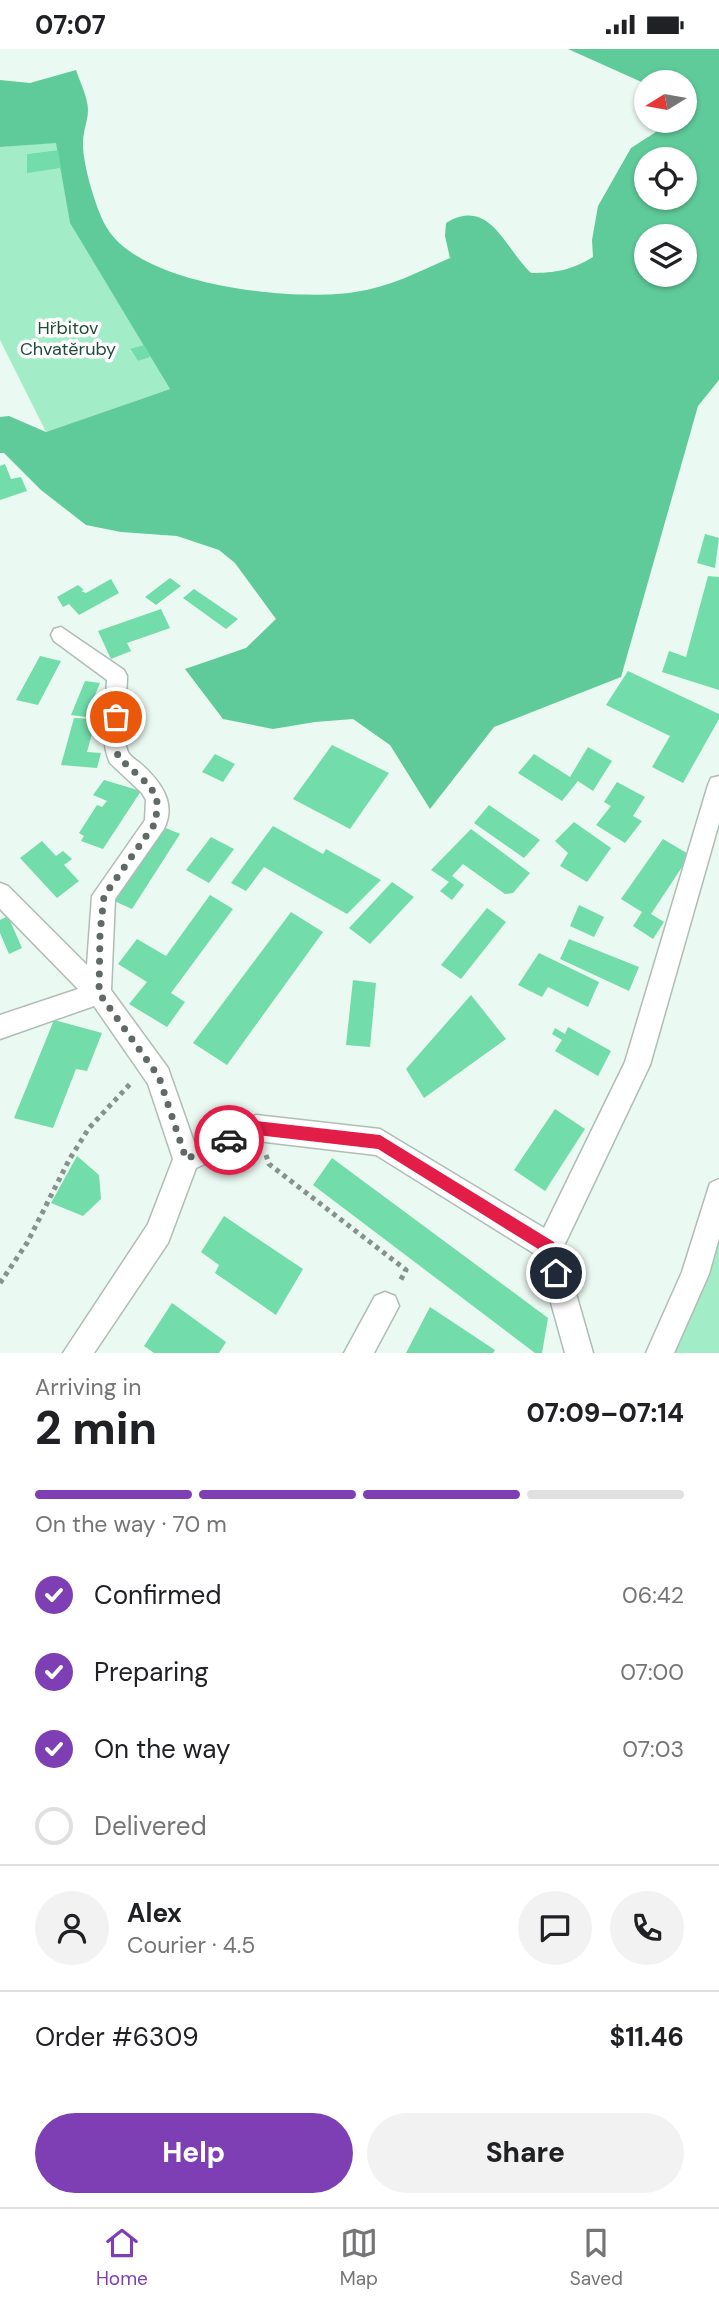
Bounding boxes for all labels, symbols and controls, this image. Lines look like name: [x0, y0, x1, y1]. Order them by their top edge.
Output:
text: 07:07: [35, 8, 106, 42]
north arrow: [634, 70, 696, 133]
map controls: [634, 70, 697, 287]
button: locate: [634, 147, 697, 210]
button: layers: [634, 224, 697, 287]
park label: Hřbitov Chvatěruby: [20, 316, 116, 361]
pin: [86, 687, 146, 747]
icon: bag: [97, 698, 135, 736]
courier: [194, 1105, 264, 1175]
icon: car: [210, 1121, 248, 1159]
pin: [526, 1243, 586, 1303]
icon: home: [537, 1254, 575, 1292]
text: Arriving in: [35, 1372, 141, 1402]
text: 07:09–07:14: [526, 1396, 684, 1430]
text: 2 min: [35, 1398, 157, 1458]
text: On the way · 70 m: [35, 1509, 227, 1539]
icon: check: [35, 1576, 73, 1614]
text: Confirmed: [94, 1578, 221, 1612]
text: 06:42: [622, 1580, 684, 1610]
icon: check: [35, 1653, 73, 1691]
text: Preparing: [94, 1655, 209, 1689]
text: 07:00: [620, 1657, 684, 1687]
icon: check: [35, 1730, 73, 1768]
text: On the way: [94, 1732, 230, 1766]
text: 07:03: [622, 1734, 684, 1764]
text: Delivered: [94, 1809, 207, 1843]
button: person: [35, 1891, 109, 1965]
button: chat: [518, 1891, 592, 1965]
button: phone: [610, 1891, 684, 1965]
text: Alex: [127, 1896, 182, 1930]
text: Courier · 4.5: [127, 1930, 255, 1960]
text: Order #6309: [35, 2020, 199, 2054]
text: $11.46: [609, 2020, 684, 2054]
button: Help: [35, 2113, 353, 2193]
button: Share: [367, 2113, 684, 2193]
tab: Home: [96, 2224, 148, 2291]
tab: Map: [340, 2224, 378, 2291]
tab: Saved: [570, 2224, 623, 2291]

